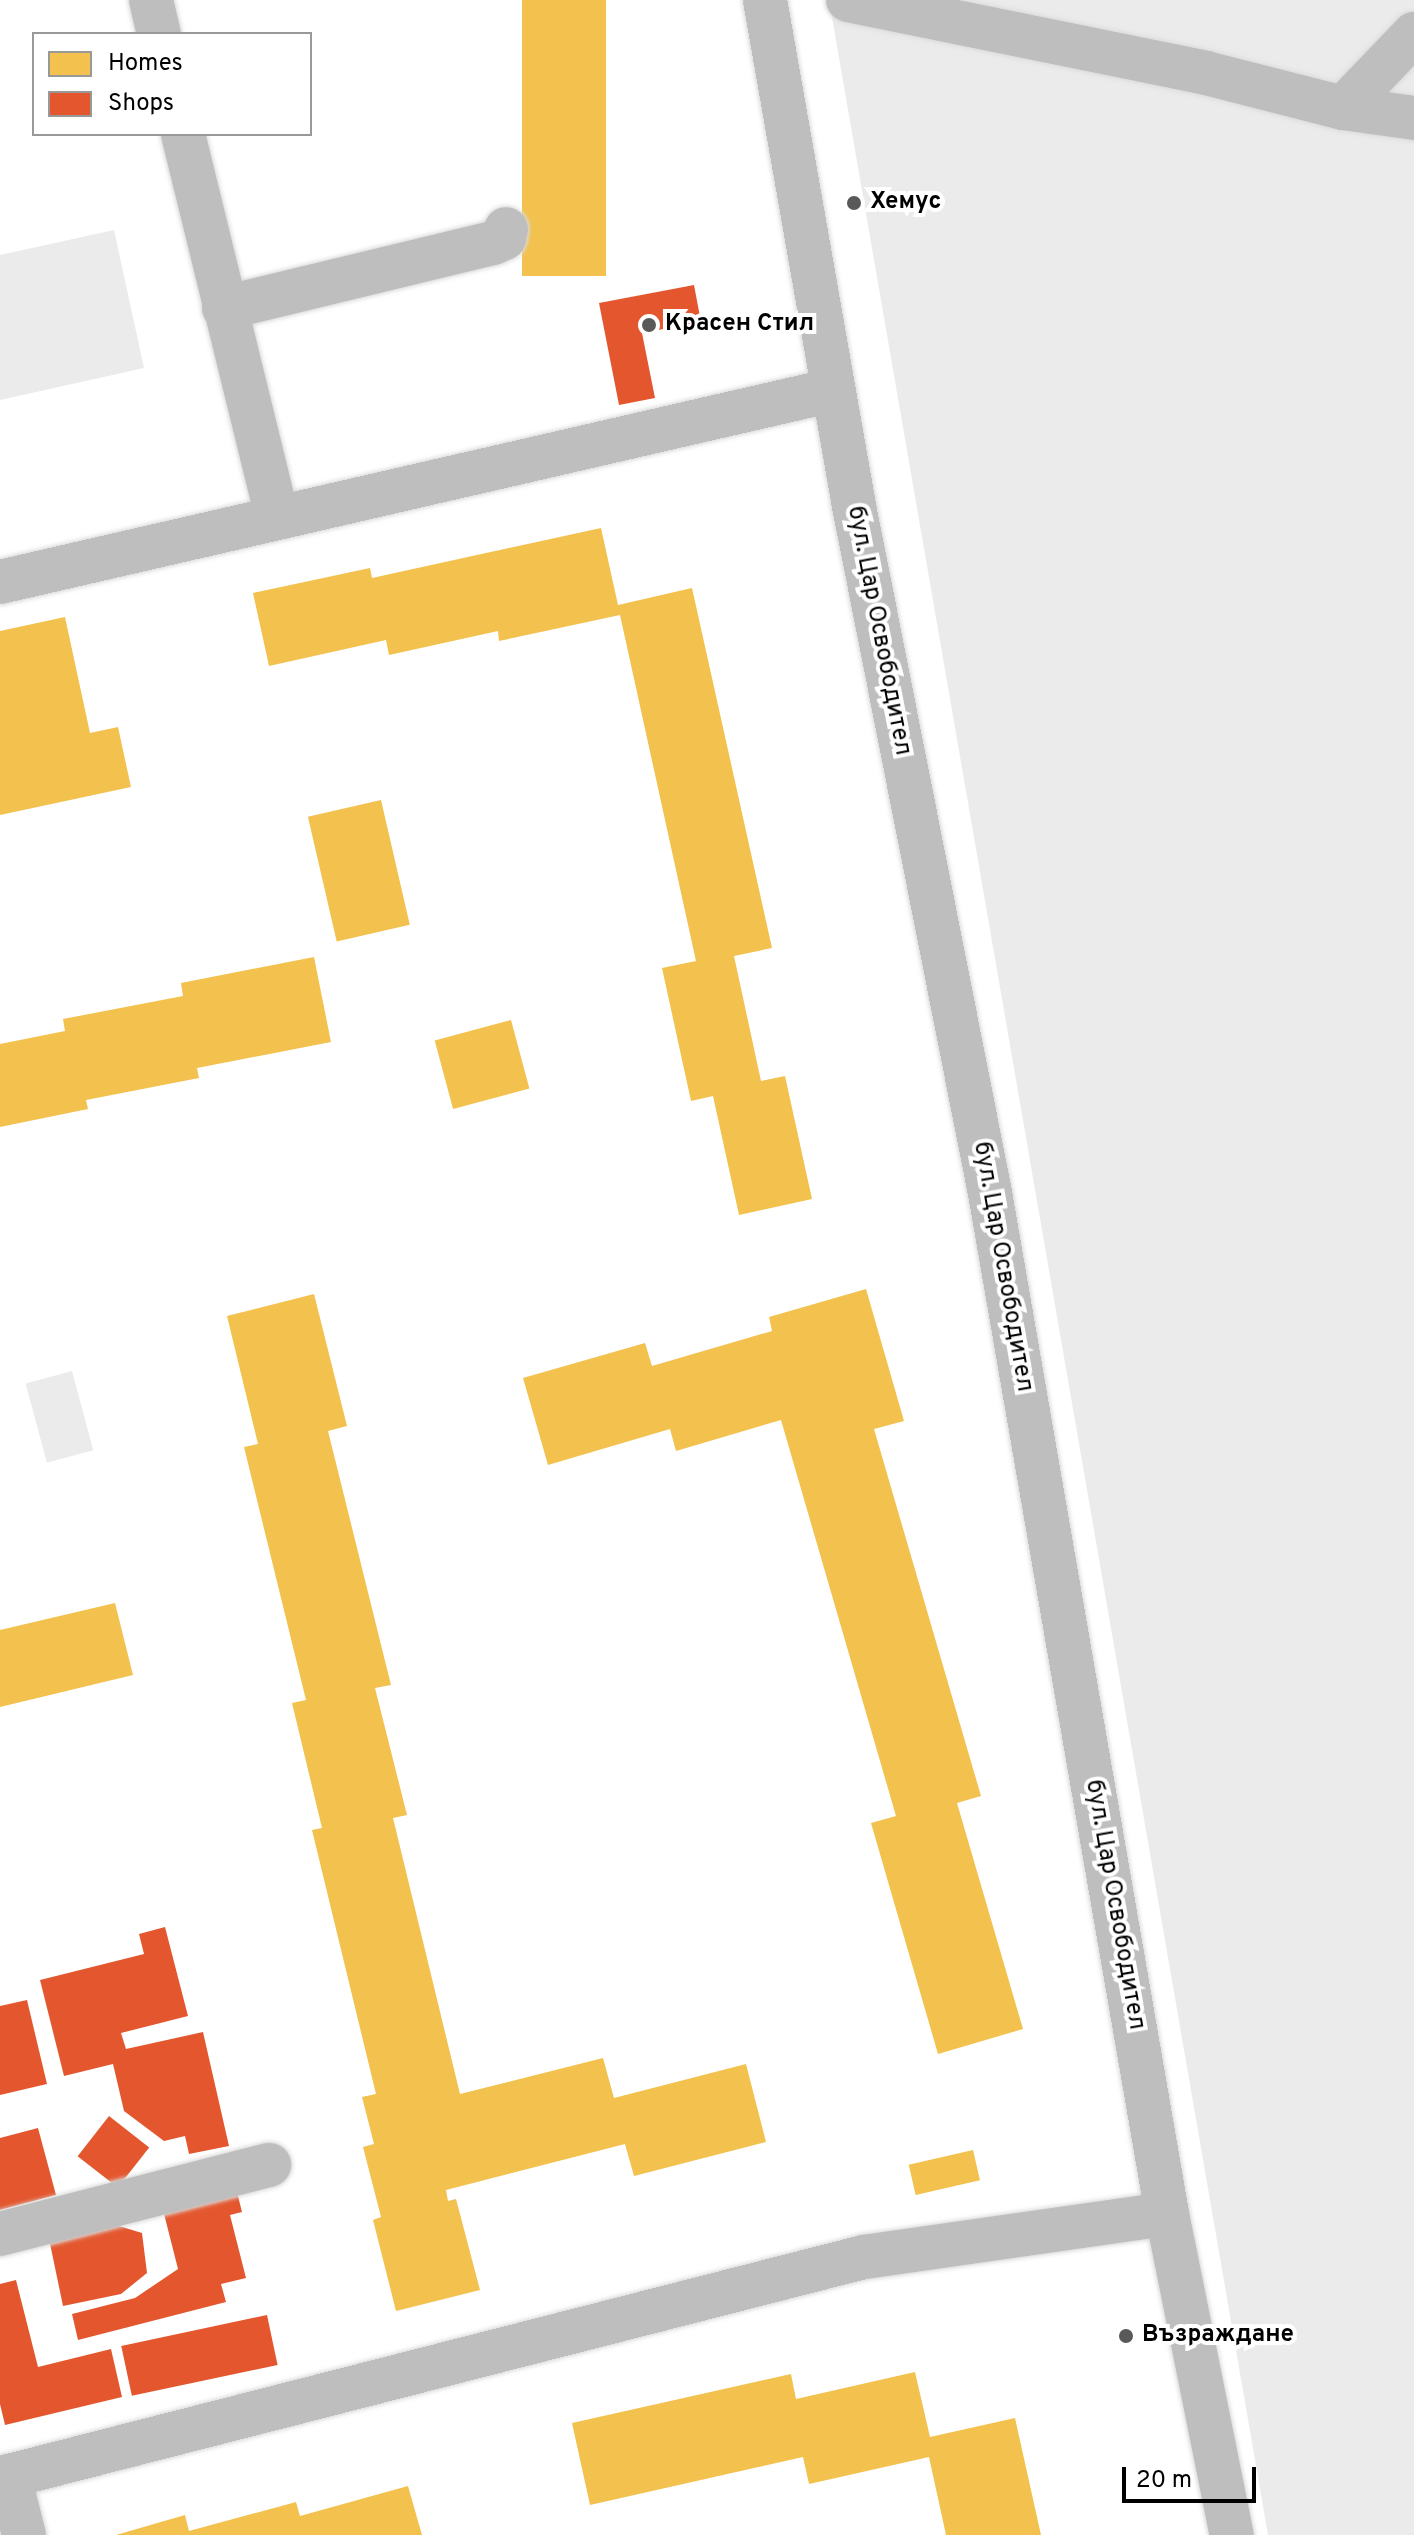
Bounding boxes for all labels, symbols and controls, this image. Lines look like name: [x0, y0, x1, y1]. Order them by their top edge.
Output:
legend: [32, 32, 312, 136]
text: Homes: [108, 49, 183, 79]
text: Shops: [108, 89, 174, 119]
place label: Хемус: [870, 189, 942, 217]
marker: Хемус: [845, 194, 863, 212]
place label: Красен Стил: [665, 311, 814, 339]
marker: Красен Стил: [640, 316, 658, 334]
street label: бул. Цар Освободител: [840, 504, 916, 758]
street label: бул. Цар Освободител: [966, 1140, 1038, 1394]
street label: бул. Цар Освободител: [1078, 1778, 1150, 2032]
place label: Възраждане: [1142, 2322, 1294, 2350]
marker: Възраждане: [1117, 2327, 1135, 2345]
scale bar: [1126, 2451, 1260, 2501]
text: 20 m: [1136, 2466, 1192, 2496]

